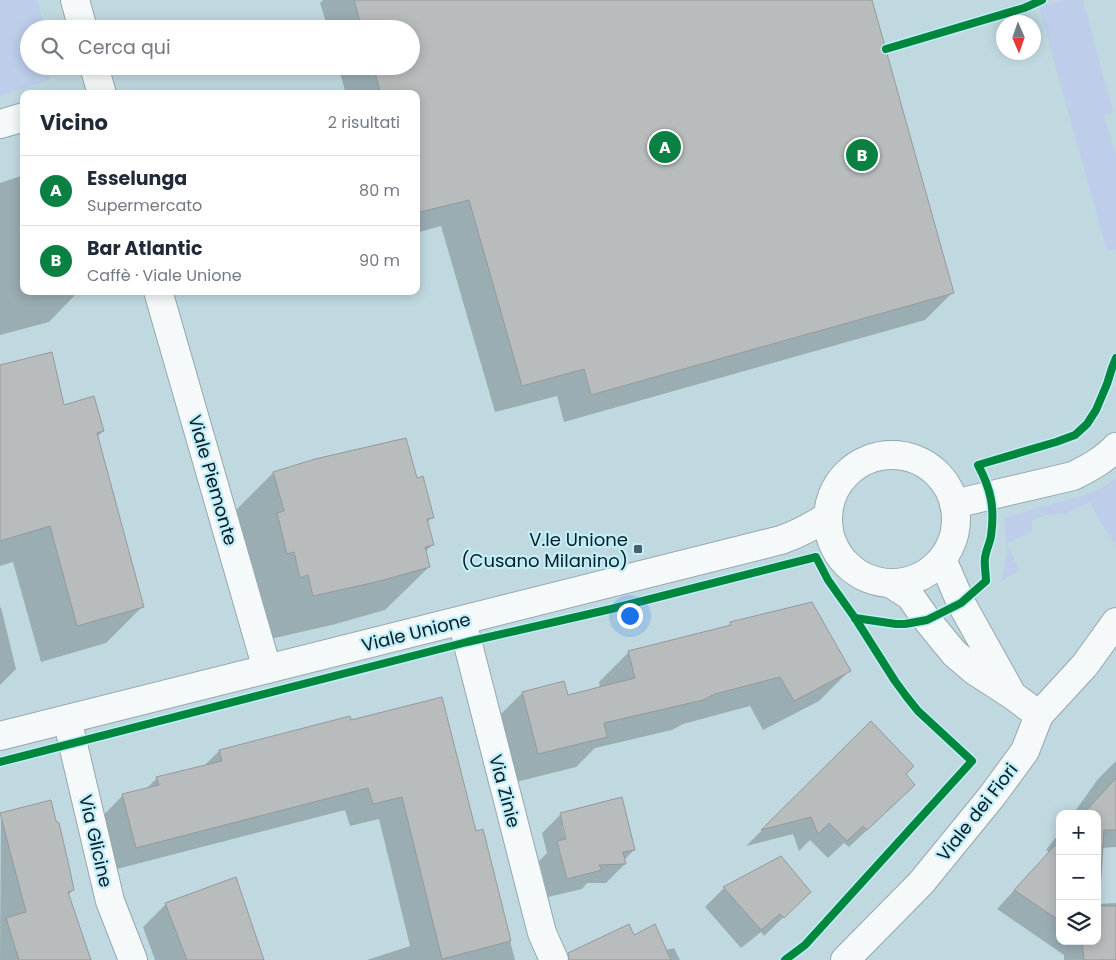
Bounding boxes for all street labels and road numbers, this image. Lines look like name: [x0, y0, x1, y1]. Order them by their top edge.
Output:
street label: Viale Piemonte: [182, 412, 244, 548]
street label: Viale Unione: [359, 606, 473, 658]
street label: Via Zinie: [483, 752, 527, 830]
street label: Viale dei Fiori: [931, 758, 1023, 866]
street label: Via Glicine: [73, 792, 119, 890]

